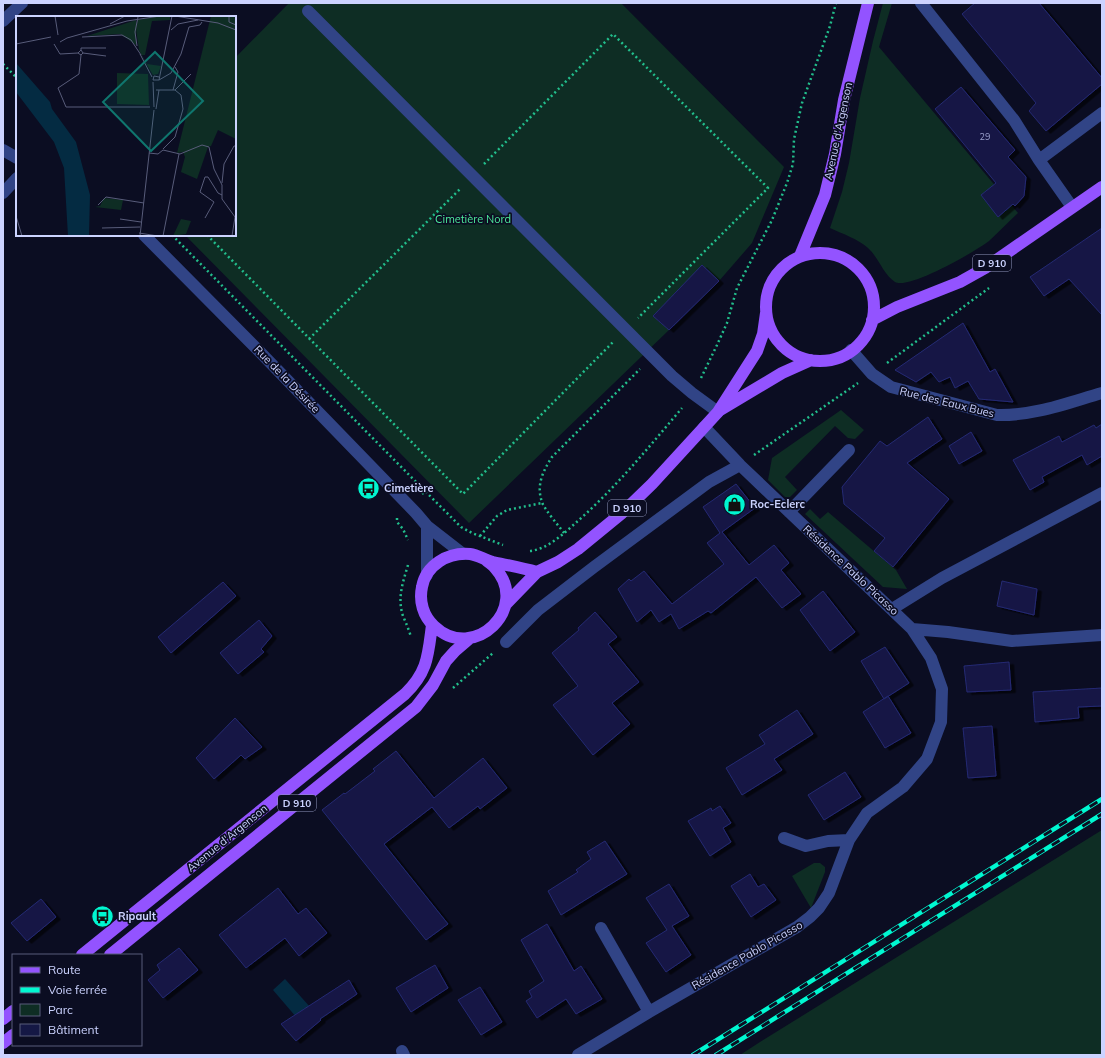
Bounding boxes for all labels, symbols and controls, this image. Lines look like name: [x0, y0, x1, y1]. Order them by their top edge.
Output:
inset map: [16, 16, 236, 236]
street label: Avenue d'Argenson: [821, 81, 855, 181]
house number: 29: [980, 131, 990, 142]
park label: Cimetière Nord: [435, 212, 511, 226]
road number: D 910: [973, 255, 1011, 271]
street label: Rue de la Désirée: [251, 342, 323, 416]
street label: Rue des Eaux Bues: [898, 383, 996, 421]
bus stop icon: Cimetière: [356, 475, 382, 501]
place label: Cimetière: [384, 481, 434, 495]
shop icon: Roc-Eclerc: [721, 491, 747, 517]
place label: Roc-Eclerc: [750, 497, 806, 511]
road number: D 910: [608, 500, 646, 516]
street label: Résidence Pablo Picasso: [800, 522, 902, 618]
road number: D 910: [278, 795, 316, 811]
street label: Avenue d'Argenson: [184, 801, 270, 875]
bus stop icon: Ripault: [89, 903, 115, 929]
place label: Ripault: [118, 909, 156, 923]
street label: Résidence Pablo Picasso: [689, 918, 805, 992]
legend: [12, 954, 142, 1046]
text: Route: [48, 962, 81, 977]
text: Voie ferrée: [48, 982, 107, 997]
text: Parc: [48, 1002, 73, 1017]
text: Bâtiment: [48, 1022, 99, 1037]

